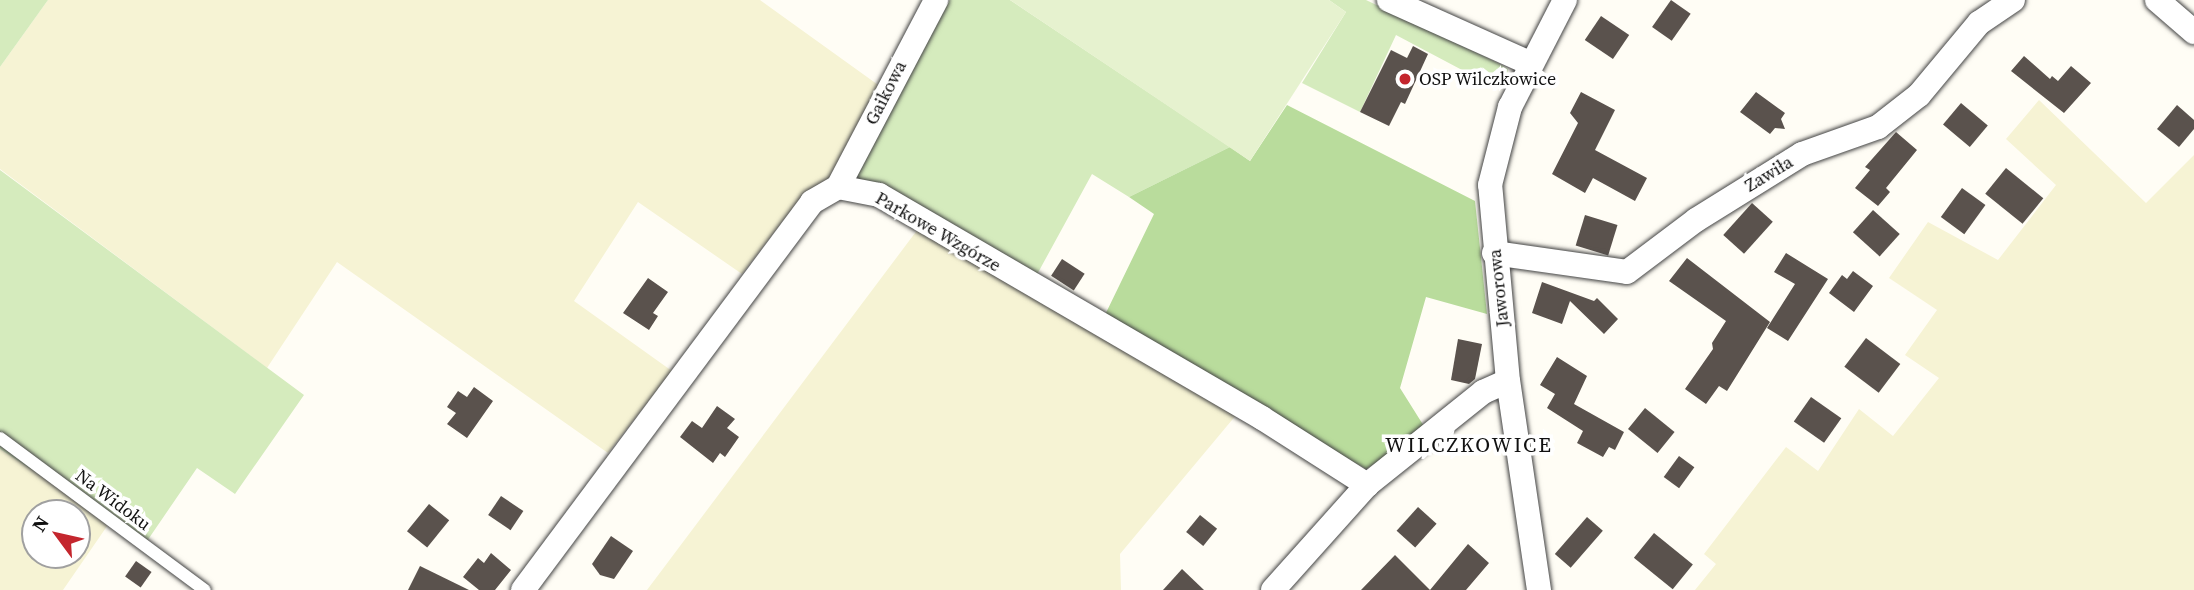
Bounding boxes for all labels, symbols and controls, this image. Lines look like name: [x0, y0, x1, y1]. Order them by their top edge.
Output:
street label: Gaikowa: [861, 57, 911, 129]
place label: OSP Wilczkowice: [1419, 68, 1557, 90]
marker: OSP Wilczkowice: [1397, 71, 1413, 87]
street label: Zawiła: [1741, 151, 1797, 197]
street label: Parkowe Wzgórze: [871, 187, 1005, 277]
street label: Jaworowa: [1484, 248, 1514, 328]
district label: WILCZKOWICE: [1386, 432, 1552, 458]
street label: Na Widoku: [71, 465, 155, 535]
north arrow: [21, 499, 91, 569]
text: N: [25, 511, 55, 537]

